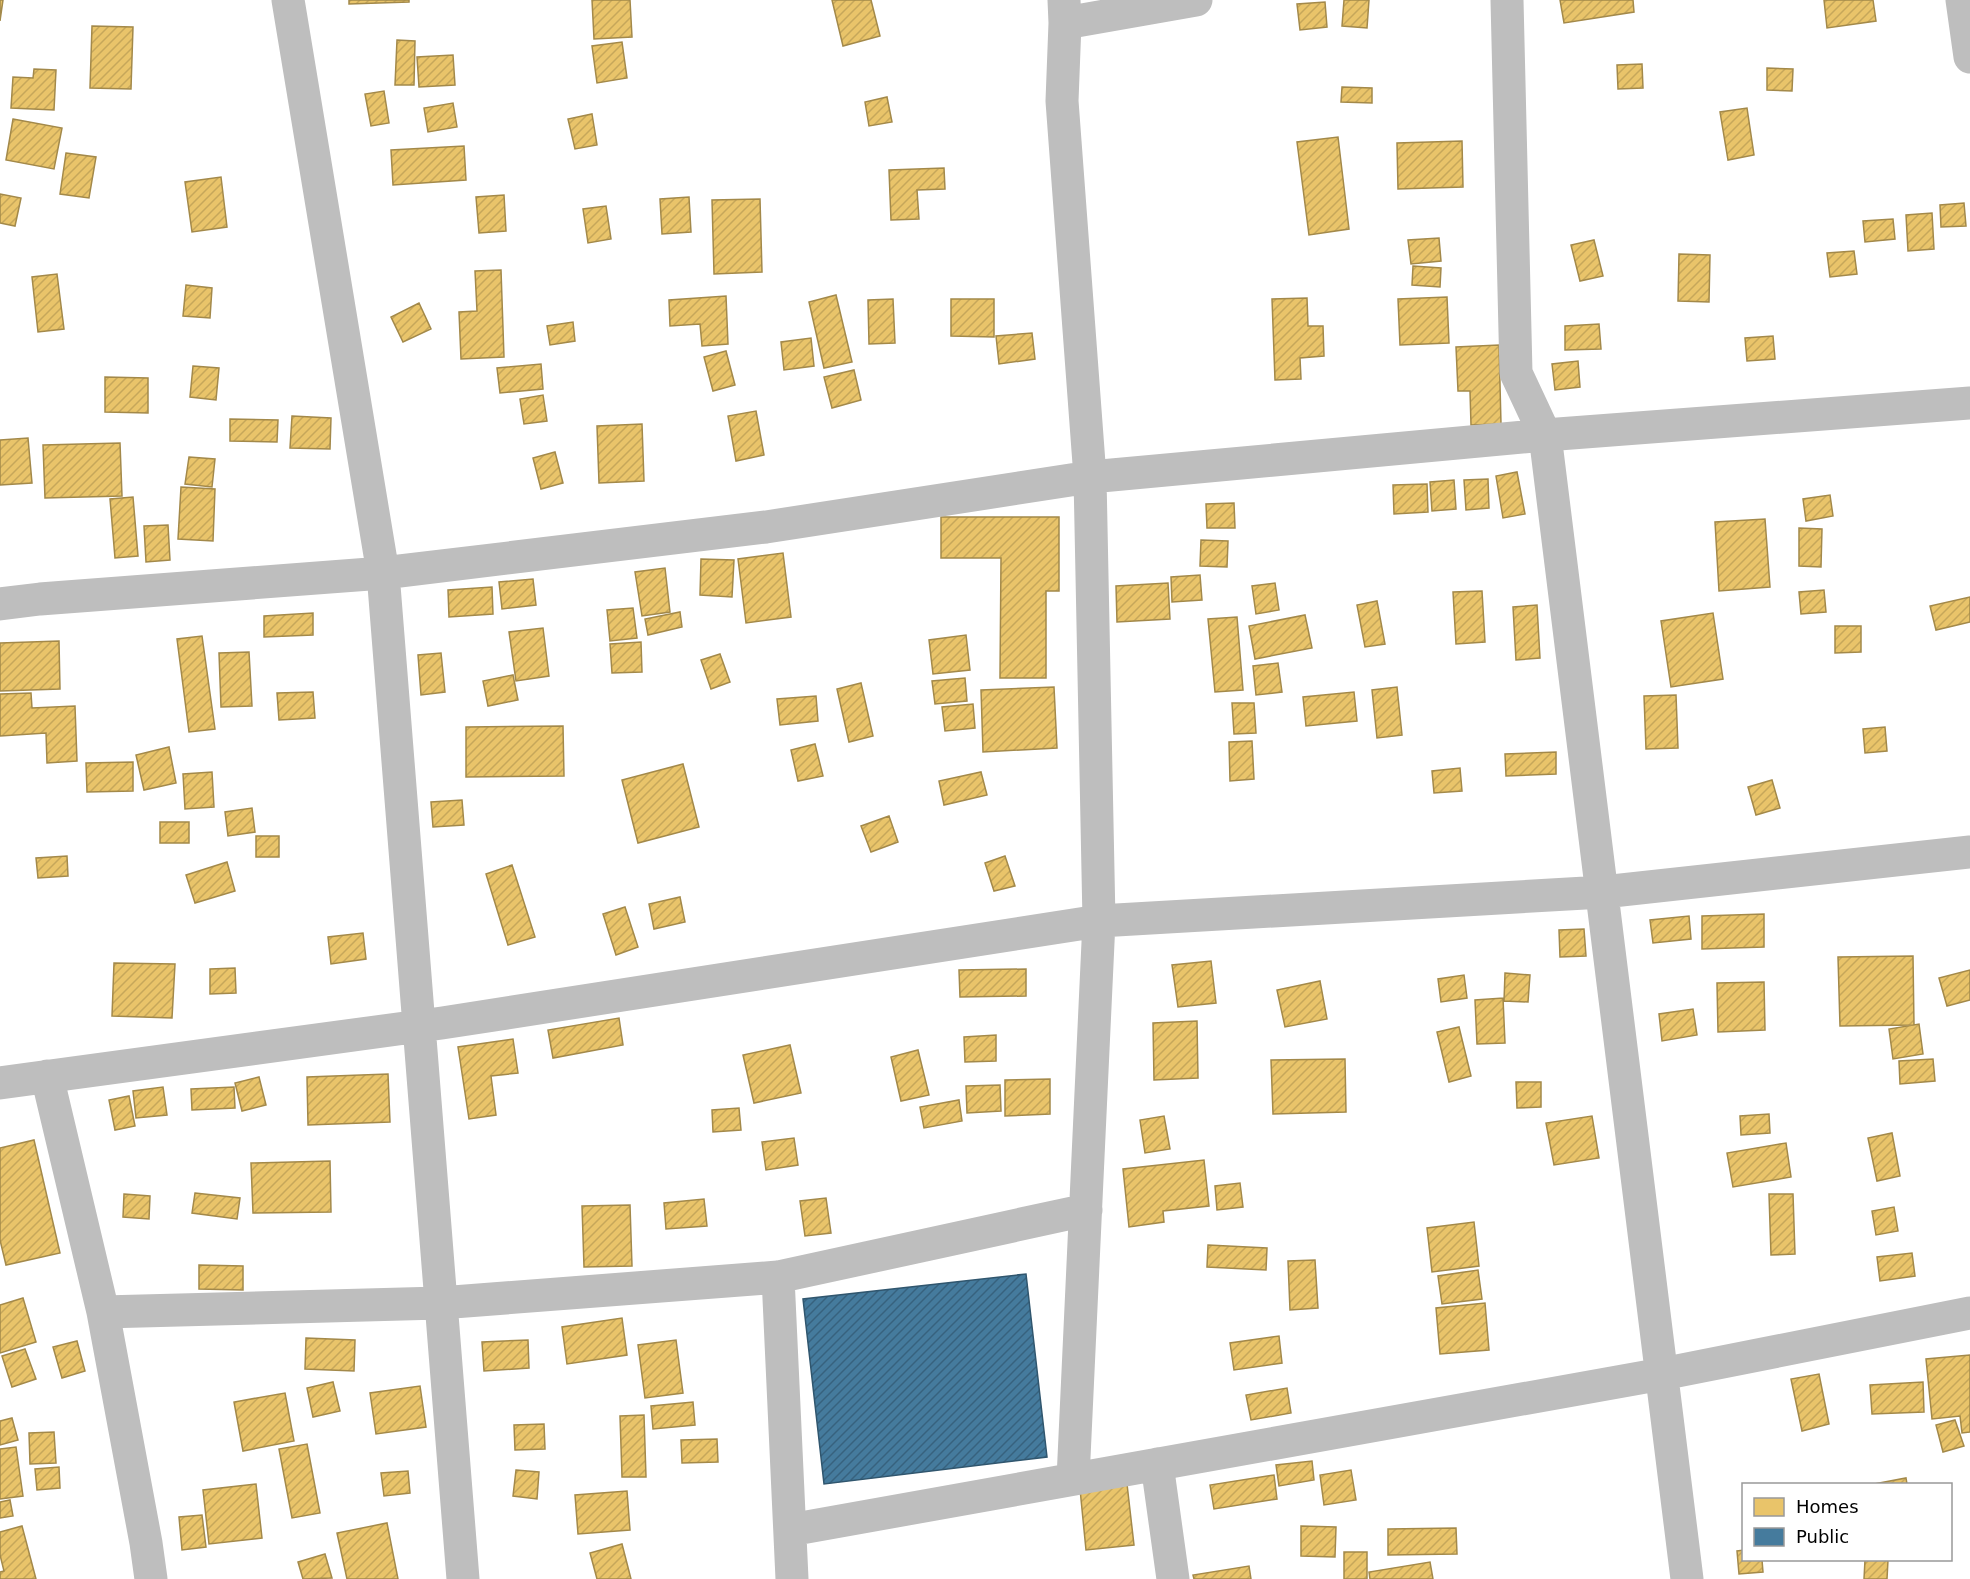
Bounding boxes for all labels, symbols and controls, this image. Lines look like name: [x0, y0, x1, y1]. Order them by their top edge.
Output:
legend: [1742, 1483, 1952, 1561]
text: Homes: [1796, 1496, 1859, 1517]
text: Public: [1796, 1526, 1849, 1547]

